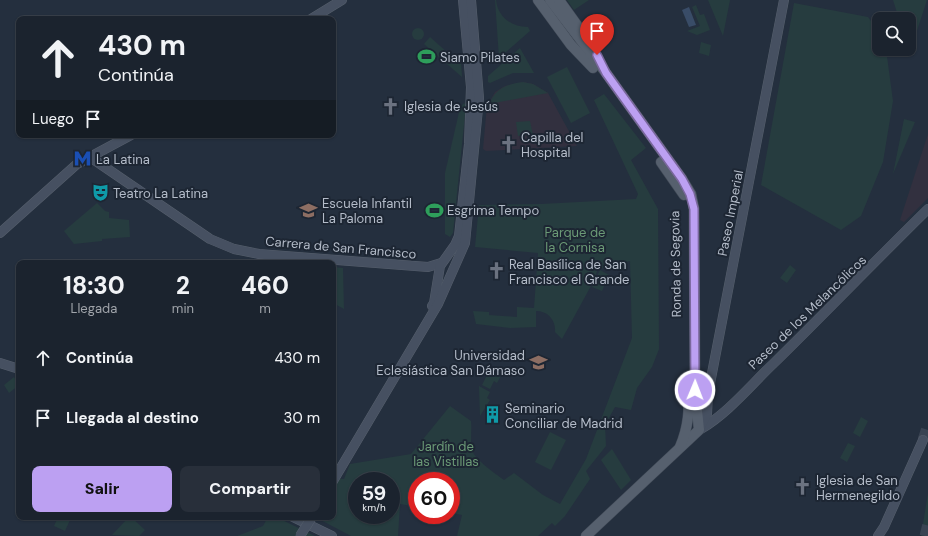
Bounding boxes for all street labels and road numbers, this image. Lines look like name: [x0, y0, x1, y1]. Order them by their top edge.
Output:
street label: Paseo Imperial: [714, 169, 747, 258]
street label: Ronda de Segovia: [666, 211, 685, 317]
street label: Carrera de San Francisco: [265, 232, 417, 263]
street label: Paseo de los Melancólicos: [745, 252, 870, 373]

